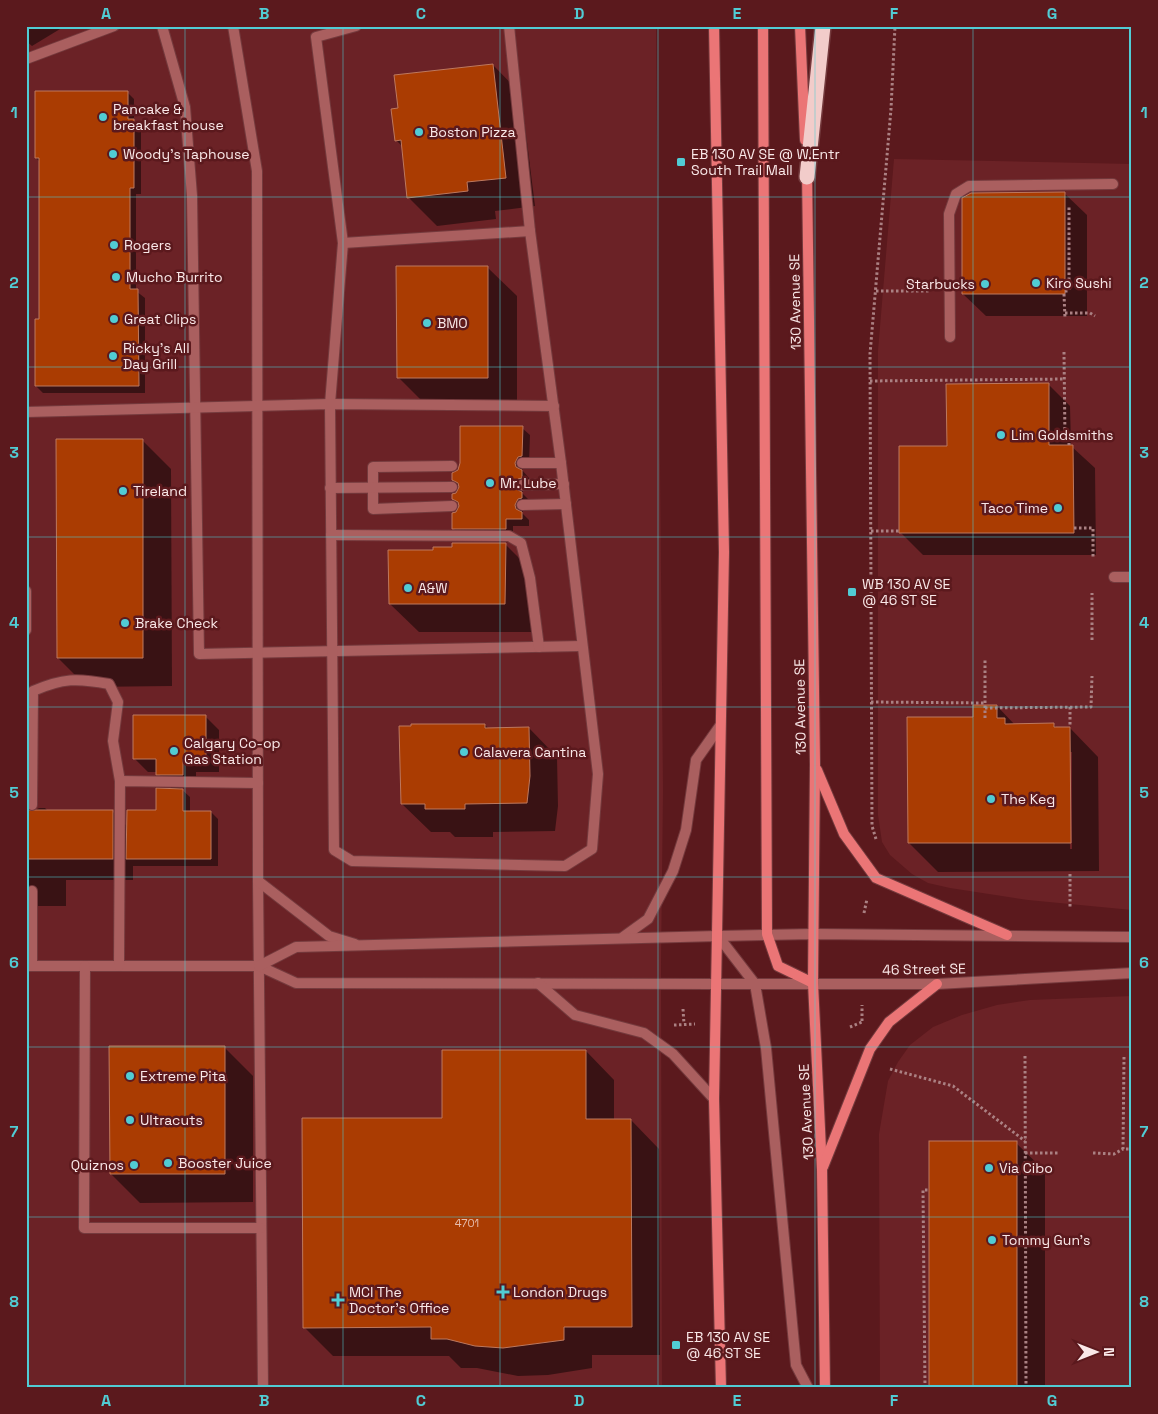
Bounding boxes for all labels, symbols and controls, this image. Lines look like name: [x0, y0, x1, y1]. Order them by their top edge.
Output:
text: A: [101, 3, 111, 24]
text: B: [259, 3, 269, 24]
text: C: [416, 3, 426, 24]
text: D: [574, 3, 584, 24]
text: E: [733, 3, 742, 24]
text: F: [890, 3, 899, 24]
text: G: [1047, 3, 1057, 24]
place label: Pancake & breakfast house: [113, 100, 224, 134]
text: 1: [10, 102, 18, 123]
text: 1: [1140, 102, 1148, 123]
marker: Pancake & breakfast house: [97, 111, 109, 123]
place label: Boston Pizza: [429, 123, 516, 141]
marker: Boston Pizza: [413, 126, 425, 138]
place label: Woody's Taphouse: [123, 145, 250, 163]
place label: EB 130 AV SE @ W.Entr South Trail Mall: [691, 145, 840, 179]
marker: Woody's Taphouse: [107, 148, 119, 160]
marker: EB 130 AV SE @ W.Entr South Trail Mall: [675, 156, 687, 168]
place label: Rogers: [124, 236, 171, 254]
marker: Rogers: [108, 239, 120, 251]
street label: 130 Avenue SE: [785, 254, 805, 350]
place label: Mucho Burrito: [126, 268, 223, 286]
marker: Mucho Burrito: [110, 271, 122, 283]
text: 2: [9, 272, 19, 293]
text: 2: [1139, 272, 1149, 293]
place label: Kiro Sushi: [1046, 274, 1112, 292]
place label: Starbucks: [906, 275, 975, 293]
marker: Kiro Sushi: [1030, 277, 1042, 289]
marker: Starbucks: [979, 278, 991, 290]
place label: Great Clips: [124, 310, 196, 328]
marker: Great Clips: [108, 313, 120, 325]
place label: BMO: [437, 314, 468, 332]
marker: BMO: [421, 317, 433, 329]
place label: Ricky's All Day Grill: [123, 339, 190, 373]
marker: Ricky's All Day Grill: [107, 350, 119, 362]
place label: Lim Goldsmiths: [1011, 426, 1113, 444]
marker: Lim Goldsmiths: [995, 429, 1007, 441]
text: 3: [9, 442, 19, 463]
text: 3: [1139, 442, 1149, 463]
place label: Mr. Lube: [500, 474, 557, 492]
marker: Mr. Lube: [484, 477, 496, 489]
place label: Tireland: [133, 482, 187, 500]
marker: Tireland: [117, 485, 129, 497]
place label: Taco Time: [981, 499, 1048, 517]
marker: Taco Time: [1052, 502, 1064, 514]
place label: WB 130 AV SE @ 46 ST SE: [862, 575, 951, 609]
place label: A&W: [418, 579, 448, 597]
marker: A&W: [402, 582, 414, 594]
marker: WB 130 AV SE @ 46 ST SE: [846, 586, 858, 598]
text: 4: [9, 612, 19, 633]
text: 4: [1139, 612, 1149, 633]
place label: Brake Check: [135, 614, 219, 632]
marker: Brake Check: [119, 617, 131, 629]
street label: 130 Avenue SE: [790, 659, 810, 755]
place label: Calgary Co-op Gas Station: [184, 734, 281, 768]
place label: Calavera Cantina: [474, 743, 586, 761]
marker: Calgary Co-op Gas Station: [168, 745, 180, 757]
marker: Calavera Cantina: [458, 746, 470, 758]
text: 5: [9, 782, 19, 803]
text: 5: [1139, 782, 1149, 803]
place label: The Keg: [1001, 790, 1055, 808]
marker: The Keg: [985, 793, 997, 805]
text: 6: [9, 952, 19, 973]
text: 6: [1139, 952, 1149, 973]
street label: 46 Street SE: [882, 959, 966, 979]
street label: 130 Avenue SE: [794, 1063, 818, 1161]
place label: Extreme Pita: [140, 1067, 226, 1085]
marker: Extreme Pita: [124, 1070, 136, 1082]
place label: Ultracuts: [140, 1111, 203, 1129]
marker: Ultracuts: [124, 1114, 136, 1126]
text: 7: [10, 1121, 19, 1142]
text: 7: [1140, 1121, 1149, 1142]
place label: Booster Juice: [178, 1154, 272, 1172]
place label: Quiznos: [71, 1156, 124, 1174]
marker: Booster Juice: [162, 1157, 174, 1169]
marker: Quiznos: [128, 1159, 140, 1171]
place label: Via Cibo: [999, 1159, 1053, 1177]
marker: Via Cibo: [983, 1162, 995, 1174]
house number: 4701: [455, 1216, 479, 1230]
place label: Tommy Gun's: [1002, 1231, 1090, 1249]
marker: Tommy Gun's: [986, 1234, 998, 1246]
place label: MCI The Doctor's Office: [349, 1283, 449, 1317]
place label: London Drugs: [513, 1283, 607, 1301]
marker: London Drugs: [497, 1286, 509, 1298]
text: 8: [9, 1291, 19, 1312]
text: 8: [1139, 1291, 1149, 1312]
marker: MCI The Doctor's Office: [331, 1293, 345, 1307]
north arrow: [1070, 1326, 1120, 1376]
place label: EB 130 AV SE @ 46 ST SE: [686, 1328, 770, 1362]
marker: EB 130 AV SE @ 46 ST SE: [670, 1339, 682, 1351]
text: N: [1100, 1347, 1118, 1357]
text: A: [101, 1390, 111, 1411]
text: B: [259, 1390, 269, 1411]
text: C: [416, 1390, 426, 1411]
text: D: [574, 1390, 584, 1411]
text: E: [733, 1390, 742, 1411]
text: F: [890, 1390, 899, 1411]
text: G: [1047, 1390, 1057, 1411]

